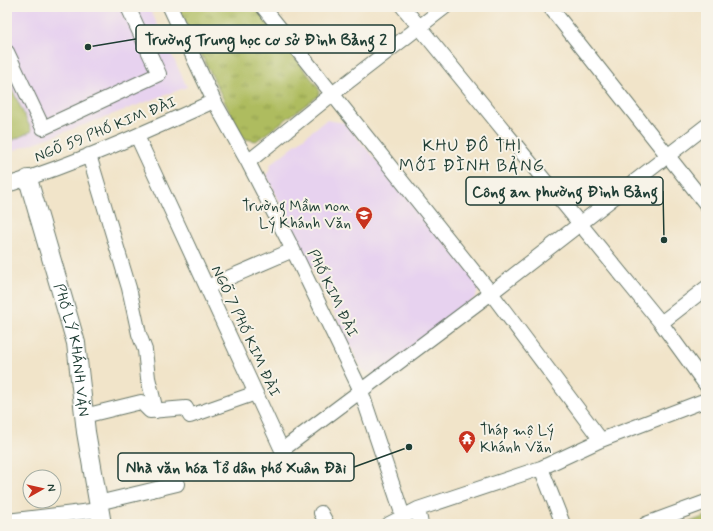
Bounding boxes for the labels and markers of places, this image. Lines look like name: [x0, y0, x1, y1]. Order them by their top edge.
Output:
callout: Trường Trung học cơ sở Đình Bảng 2: [136, 25, 395, 53]
callout: Công an phường Đình Bảng: [466, 177, 663, 205]
place label: Trường Mầm non Lý Khánh Văn: [242, 197, 351, 234]
school or university icon: Trường Mầm non Lý Khánh Văn: [354, 205, 374, 230]
place label: Tháp mộ Lý Khánh Văn: [480, 421, 554, 458]
temple icon: Tháp mộ Lý Khánh Văn: [457, 429, 477, 454]
callout: Nhà văn hóa Tổ dân phố Xuân Đài: [118, 453, 354, 481]

